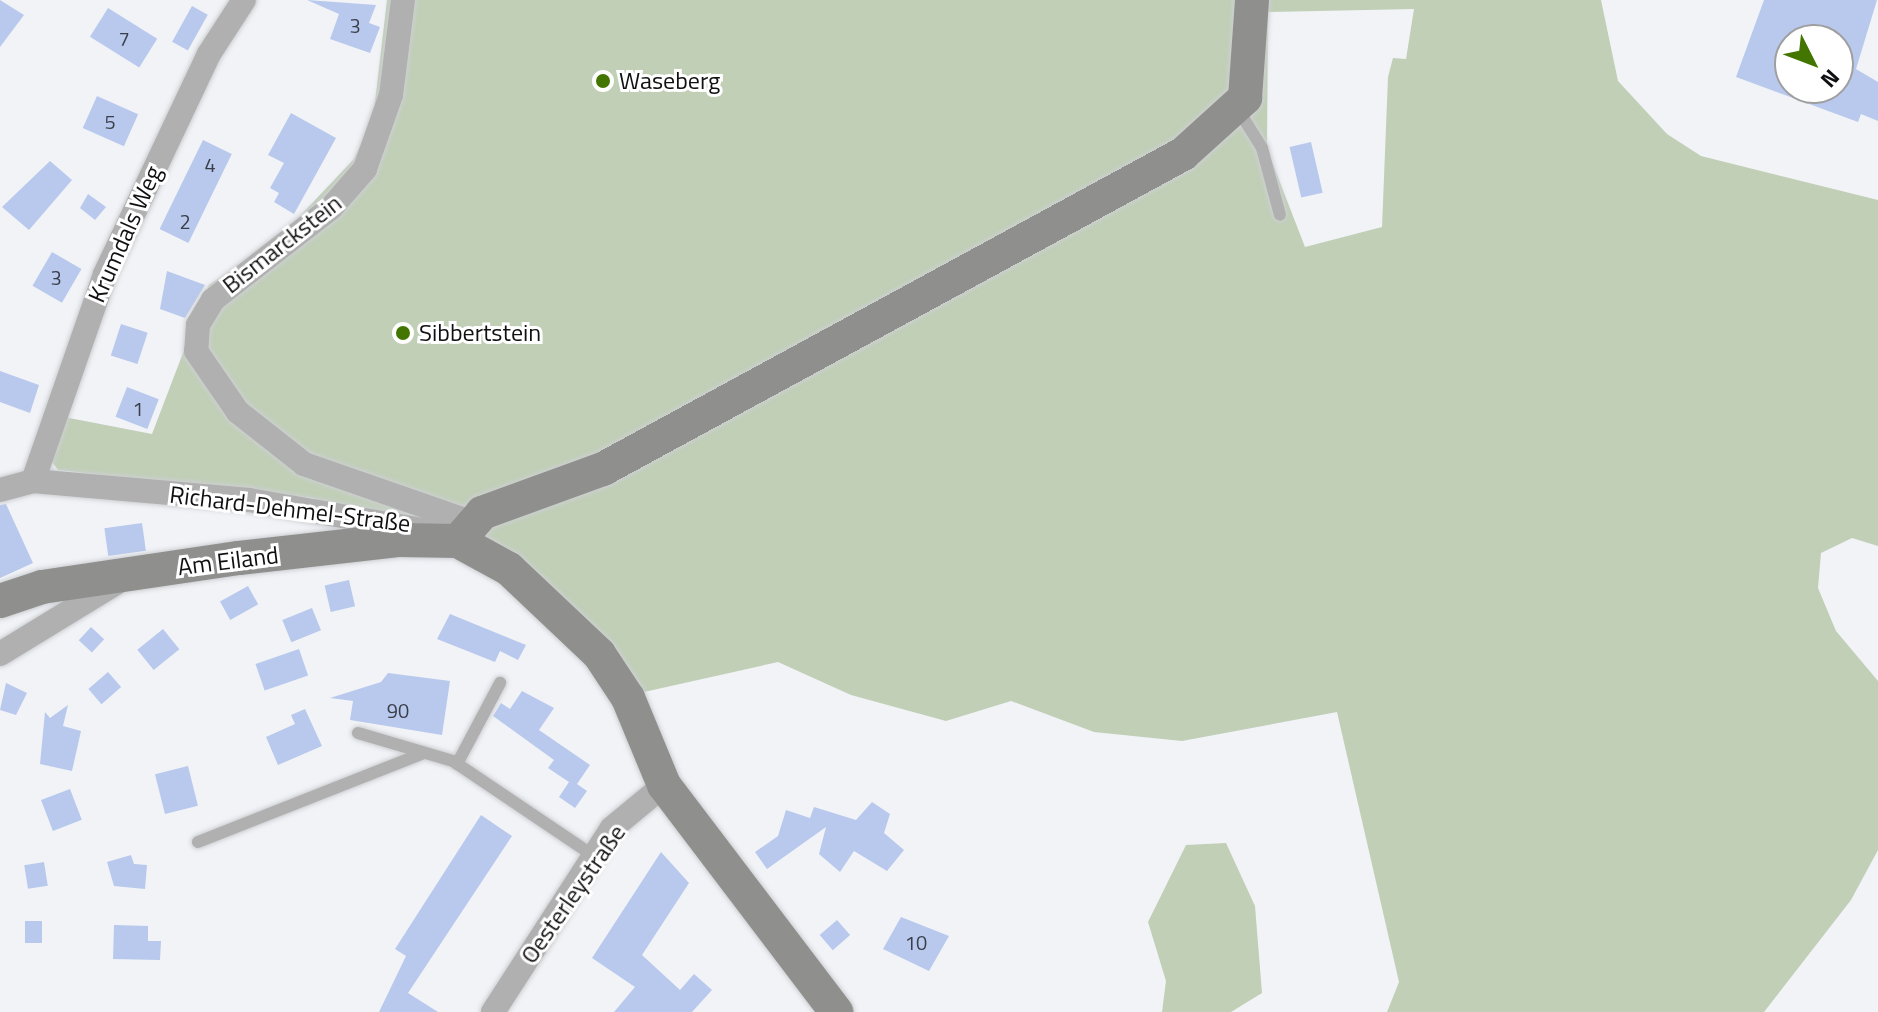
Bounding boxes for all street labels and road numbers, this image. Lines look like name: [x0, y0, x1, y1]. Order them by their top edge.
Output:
street label: Krumdals Weg: [82, 161, 168, 307]
street label: Bismarckstein: [217, 189, 347, 299]
street label: Richard-Dehmel-Straße: [168, 480, 412, 538]
street label: Am Eiland: [176, 541, 280, 581]
street label: Oesterleystraße: [515, 819, 631, 969]

